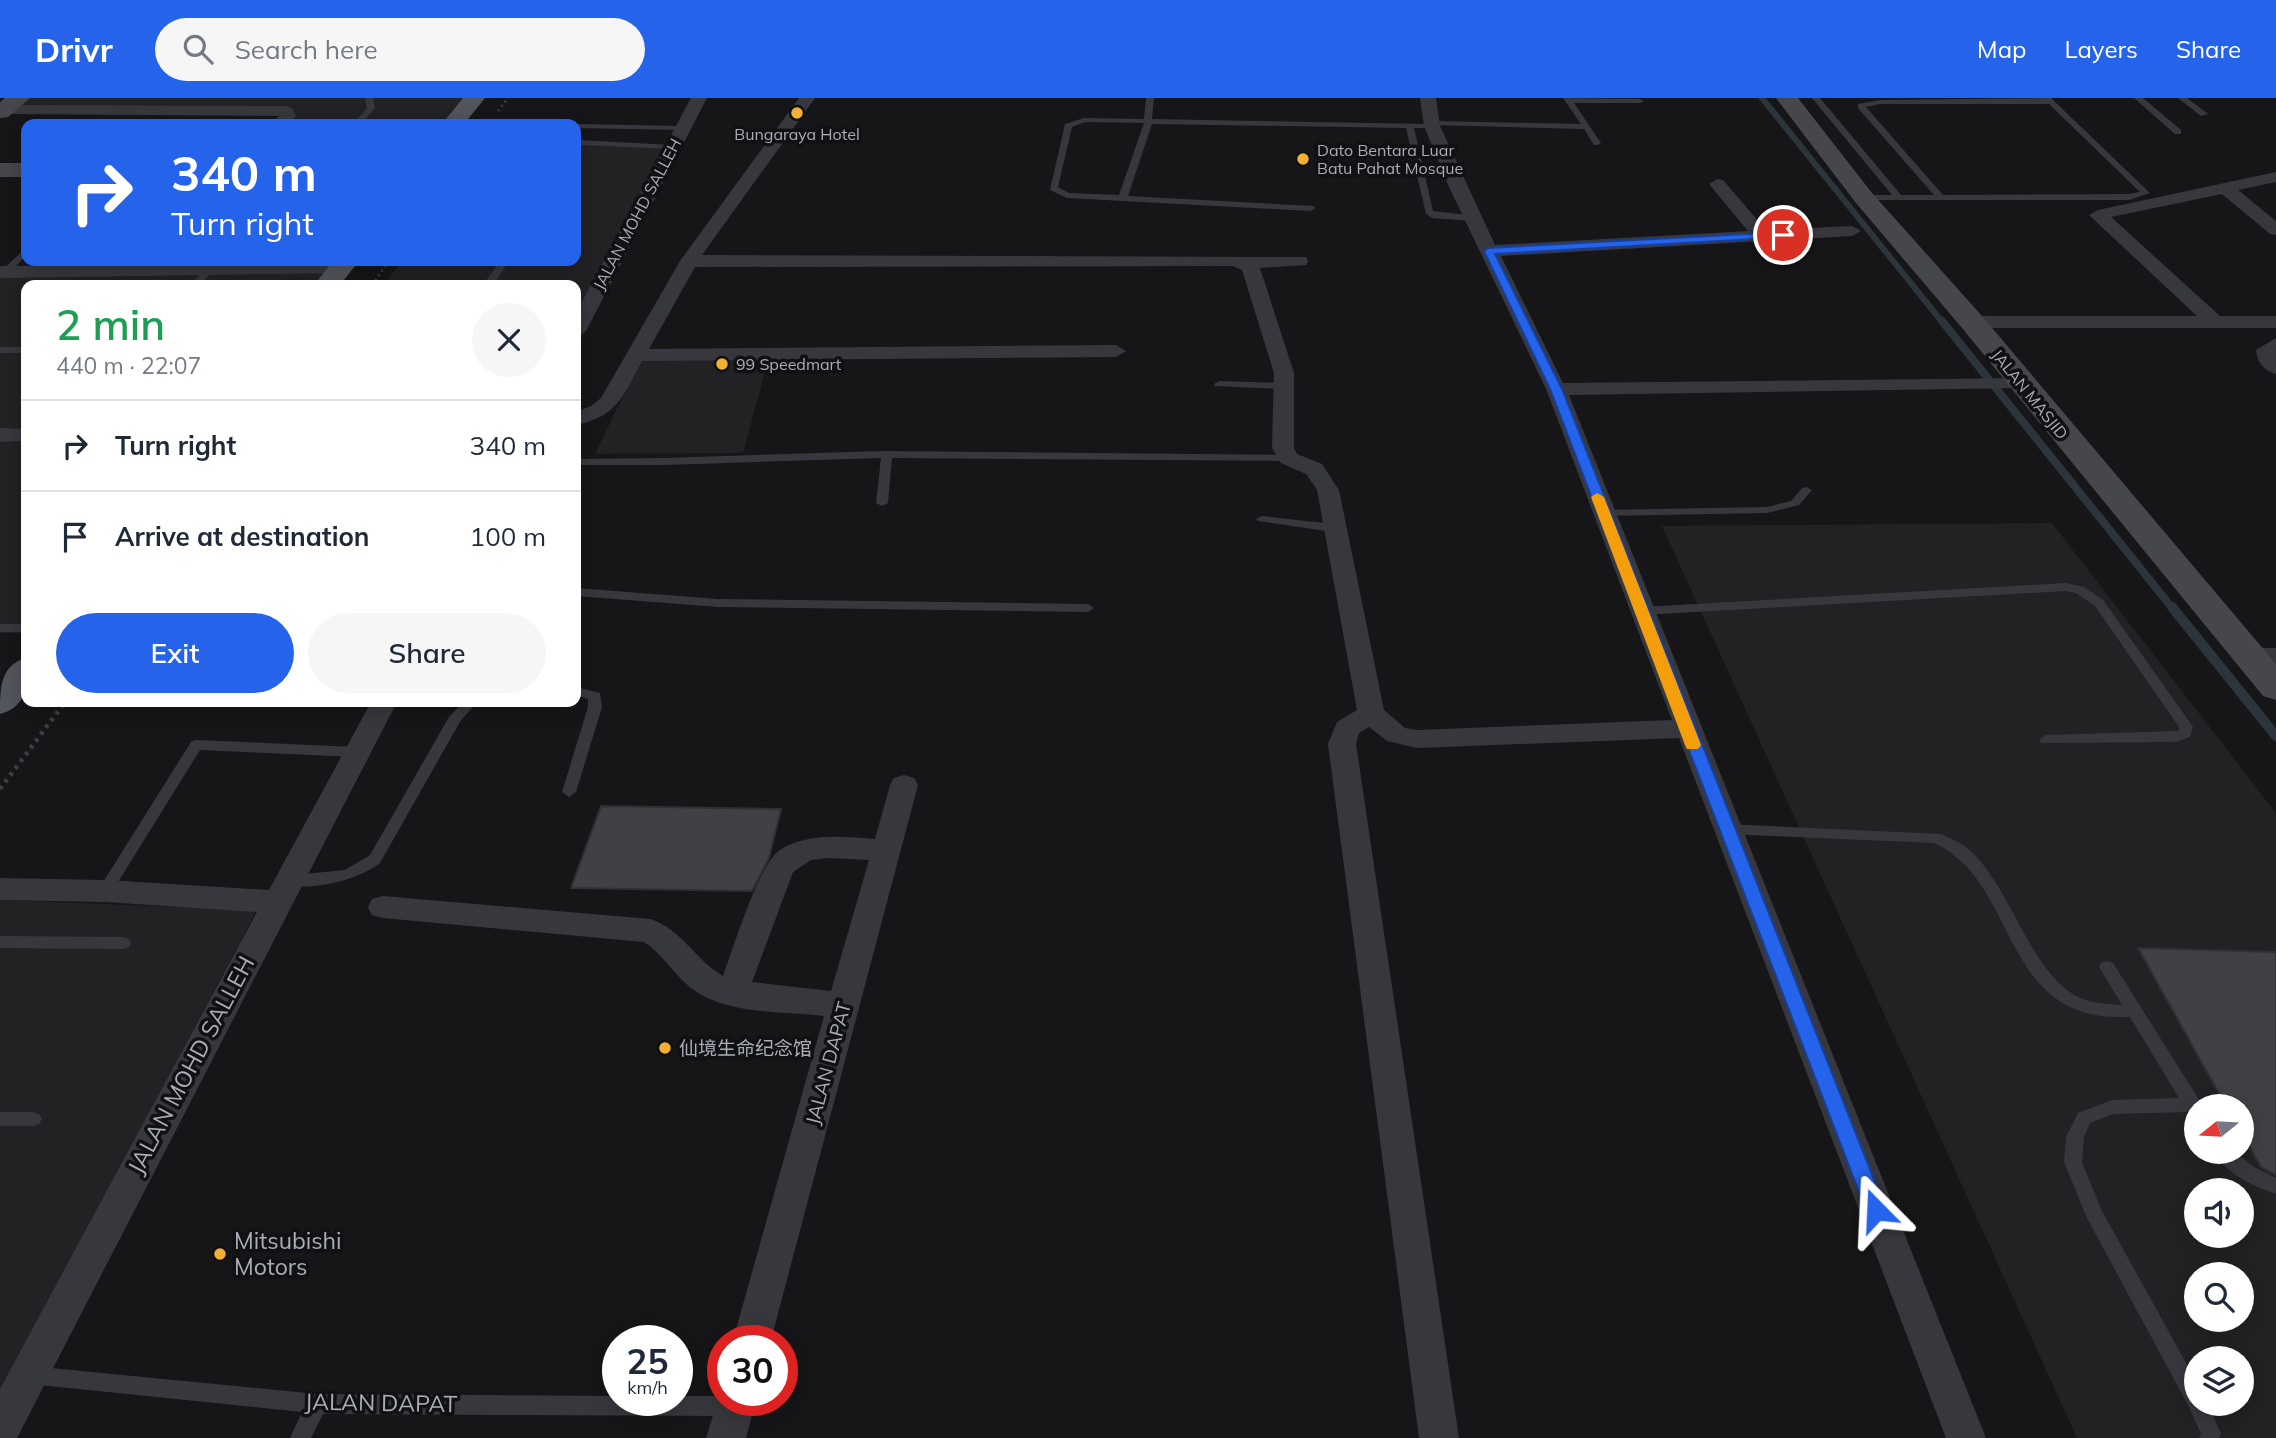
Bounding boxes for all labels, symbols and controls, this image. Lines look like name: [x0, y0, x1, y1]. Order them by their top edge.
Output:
search box: [155, 18, 645, 81]
text: Drivr: [35, 29, 113, 70]
icon: search: [179, 30, 217, 68]
text: Search here: [235, 33, 378, 66]
text: Map: [1977, 34, 2026, 64]
text: Layers: [2064, 34, 2138, 64]
text: Share: [2176, 34, 2241, 64]
marker: Bungaraya Hotel: [789, 105, 805, 121]
place label: Bungaraya Hotel: [734, 124, 860, 144]
street label: JALAN MOHD SALLEH: [589, 135, 685, 293]
place label: Dato Bentara Luar Batu Pahat Mosque: [1317, 140, 1463, 178]
text: 340 m: [171, 142, 317, 203]
icon: right: [56, 147, 147, 238]
marker: Dato Bentara Luar Batu Pahat Mosque: [1295, 151, 1311, 167]
text: Turn right: [171, 203, 314, 243]
pin: [1753, 205, 1813, 265]
icon: arrive: [1764, 216, 1802, 254]
text: 2 min: [56, 298, 165, 351]
button: close: [472, 303, 546, 377]
street label: JALAN MASJID: [1988, 345, 2072, 443]
text: 440 m · 22:07: [56, 351, 201, 380]
place label: 99 Speedmart: [736, 354, 842, 374]
marker: 99 Speedmart: [714, 356, 730, 372]
icon: right: [56, 427, 94, 465]
text: Turn right: [115, 429, 236, 462]
text: 340 m: [470, 429, 546, 462]
icon: arrive: [56, 518, 94, 556]
text: Arrive at destination: [115, 520, 370, 553]
text: 100 m: [470, 520, 546, 553]
button: Exit: [56, 613, 294, 693]
button: Share: [308, 613, 546, 693]
street label: JALAN MOHD SALLEH: [121, 951, 260, 1179]
street label: JALAN DAPAT: [800, 998, 856, 1127]
place label: 仙境生命纪念馆: [679, 1036, 812, 1060]
marker: 仙境生命纪念馆: [657, 1040, 673, 1056]
north arrow: [2184, 1094, 2254, 1164]
map controls: [2184, 1094, 2254, 1416]
position arrow: [1839, 1173, 1913, 1247]
button: sound: [2184, 1178, 2254, 1248]
place label: Mitsubishi Motors: [234, 1226, 342, 1281]
marker: Mitsubishi Motors: [212, 1246, 228, 1262]
button: search: [2184, 1262, 2254, 1332]
speed limit sign: 30: [707, 1325, 798, 1416]
text: 25: [626, 1339, 669, 1383]
button: layers: [2184, 1346, 2254, 1416]
text: km/h: [627, 1376, 668, 1399]
street label: JALAN DAPAT: [304, 1387, 458, 1418]

